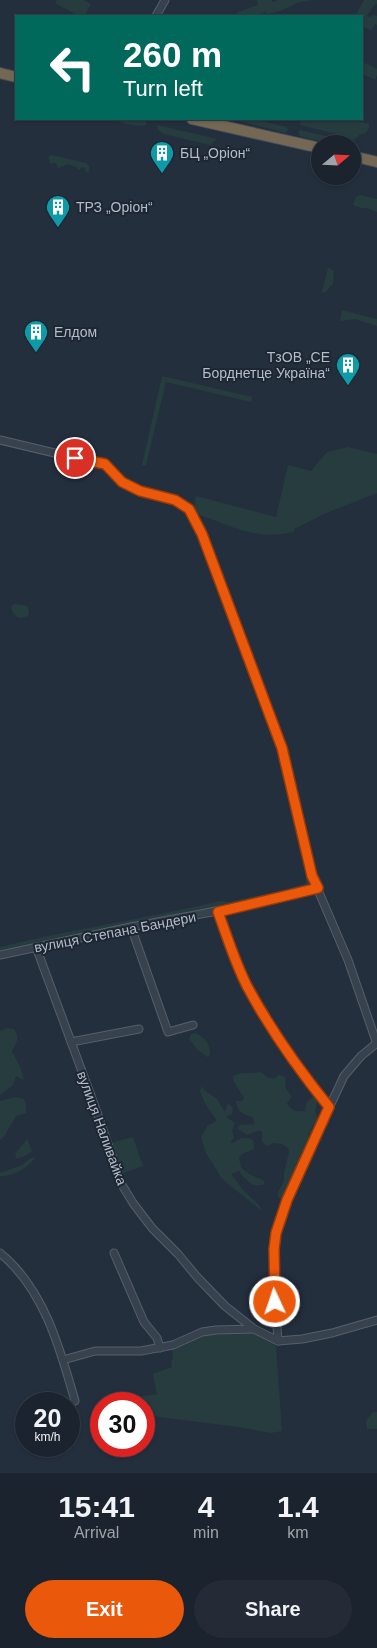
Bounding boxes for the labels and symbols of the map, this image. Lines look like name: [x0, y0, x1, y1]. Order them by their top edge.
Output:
north arrow: [311, 135, 361, 185]
building icon: БЦ „Оріон“: [149, 140, 175, 174]
place label: БЦ „Оріон“: [180, 145, 250, 161]
building icon: ТРЗ „Оріон“: [45, 194, 71, 228]
place label: ТРЗ „Оріон“: [76, 199, 153, 215]
building icon: Елдом: [23, 319, 49, 353]
place label: Елдом: [54, 324, 97, 340]
place label: ТзОВ „СЕ Борднетце Україна“: [202, 349, 330, 381]
building icon: ТзОВ „СЕ Борднетце Україна“: [335, 352, 361, 386]
pin: [54, 437, 96, 479]
street label: вулиця Степана Бандери: [33, 908, 197, 956]
street label: вулиця Наливайка: [74, 1069, 130, 1187]
position arrow: [248, 1275, 300, 1327]
speed limit sign: 30: [90, 1392, 155, 1457]

